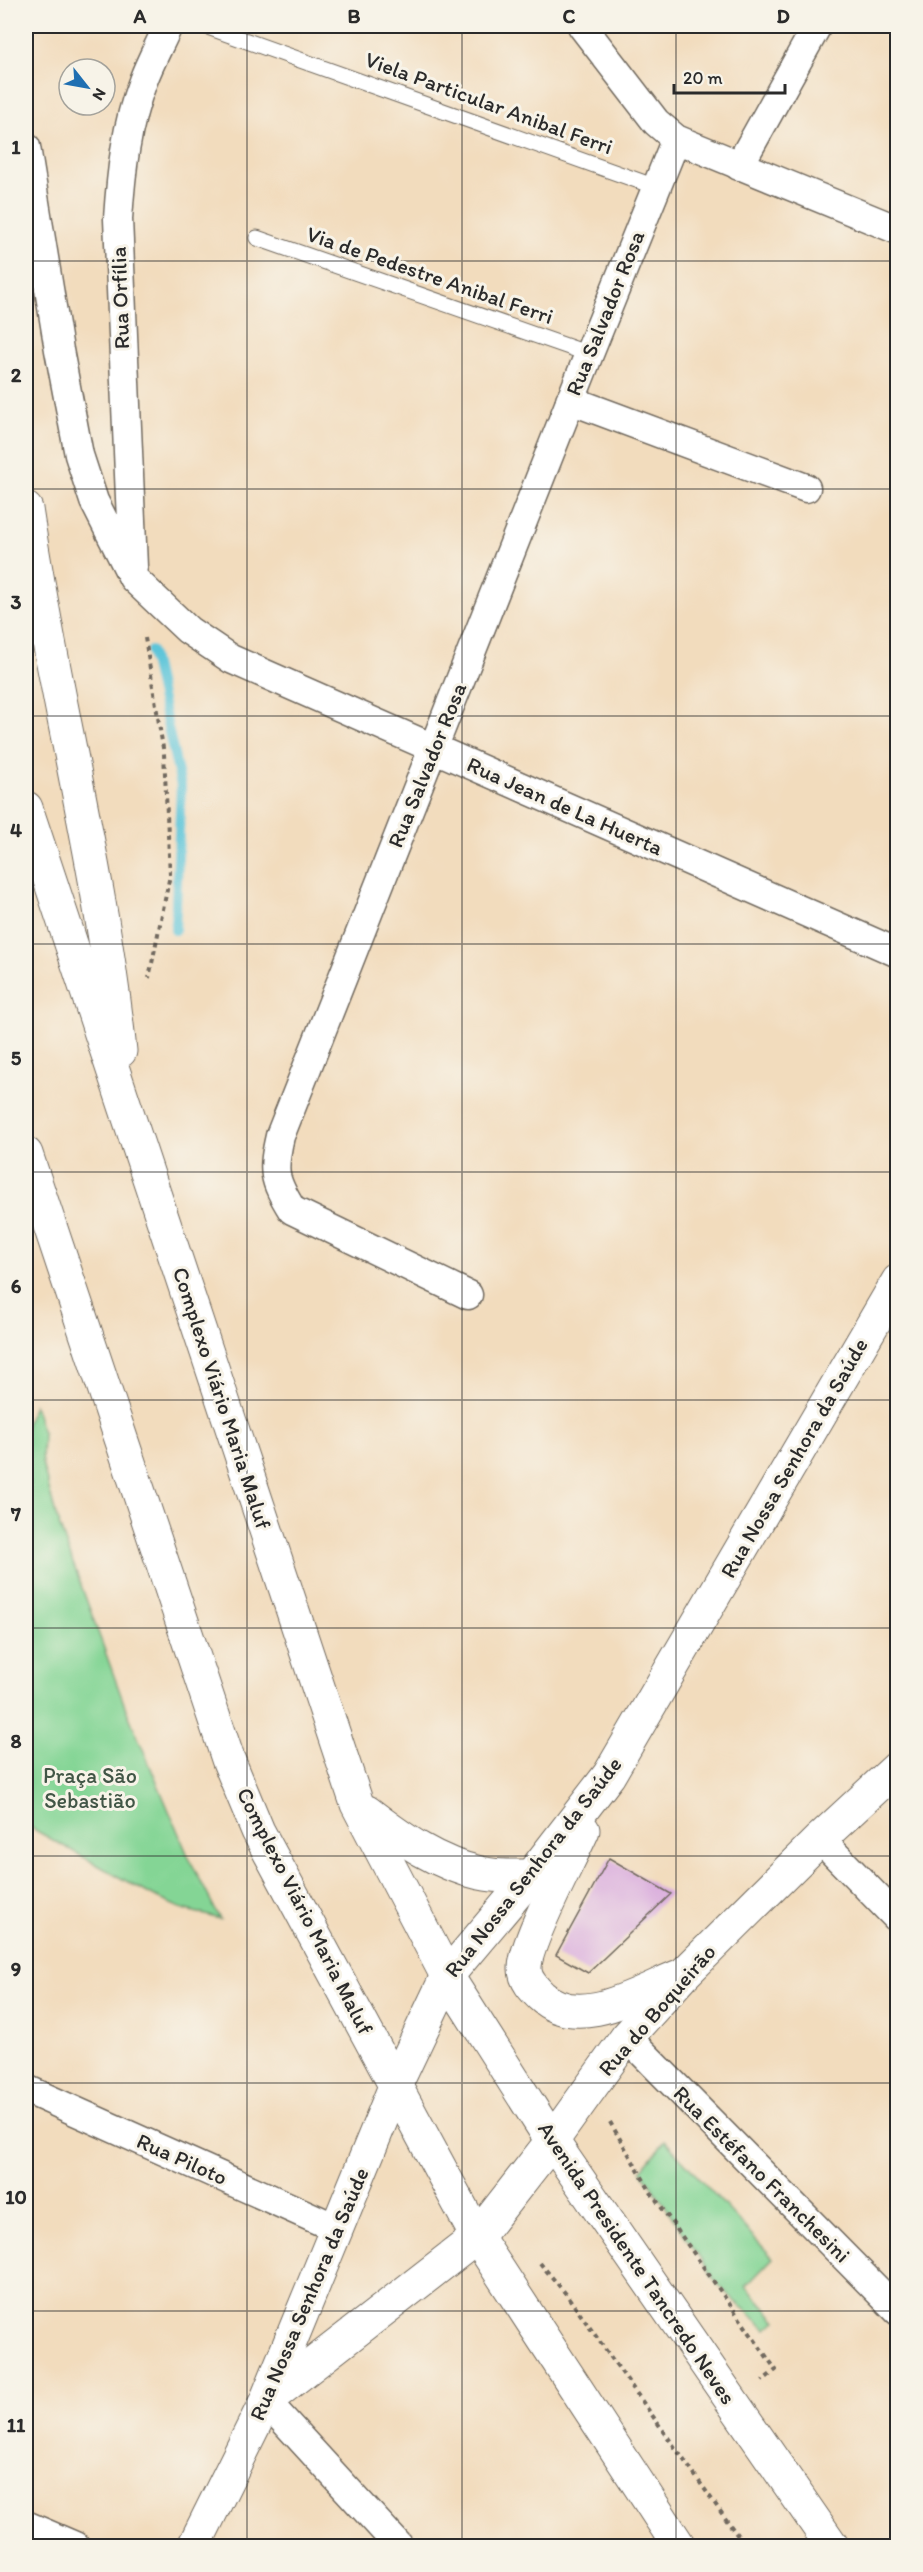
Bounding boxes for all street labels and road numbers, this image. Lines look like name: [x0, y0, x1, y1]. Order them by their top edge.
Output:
street label: Viela Particular Anibal Ferri: [361, 46, 617, 160]
street label: Via de Pedestre Anibal Ferri: [303, 220, 557, 330]
street label: Rua Salvador Rosa: [560, 226, 651, 399]
street label: Rua Orfília: [105, 246, 135, 350]
street label: Rua Salvador Rosa: [382, 678, 473, 851]
street label: Rua Jean de La Huerta: [463, 751, 668, 862]
street label: Complexo Viário Maria Maluf: [167, 1264, 277, 1532]
street label: Rua Nossa Senhora da Saúde: [714, 1333, 874, 1583]
street label: Rua Nossa Senhora da Saúde: [438, 1751, 628, 1983]
street label: Complexo Viário Maria Maluf: [231, 1783, 379, 2039]
street label: Rua do Boqueirão: [592, 1939, 722, 2081]
street label: Rua Estéfano Franchesini: [668, 2080, 856, 2268]
street label: Avenida Presidente Tancredo Neves: [532, 2117, 742, 2409]
street label: Rua Piloto: [133, 2127, 231, 2191]
street label: Rua Nossa Senhora da Saúde: [243, 2163, 375, 2425]

